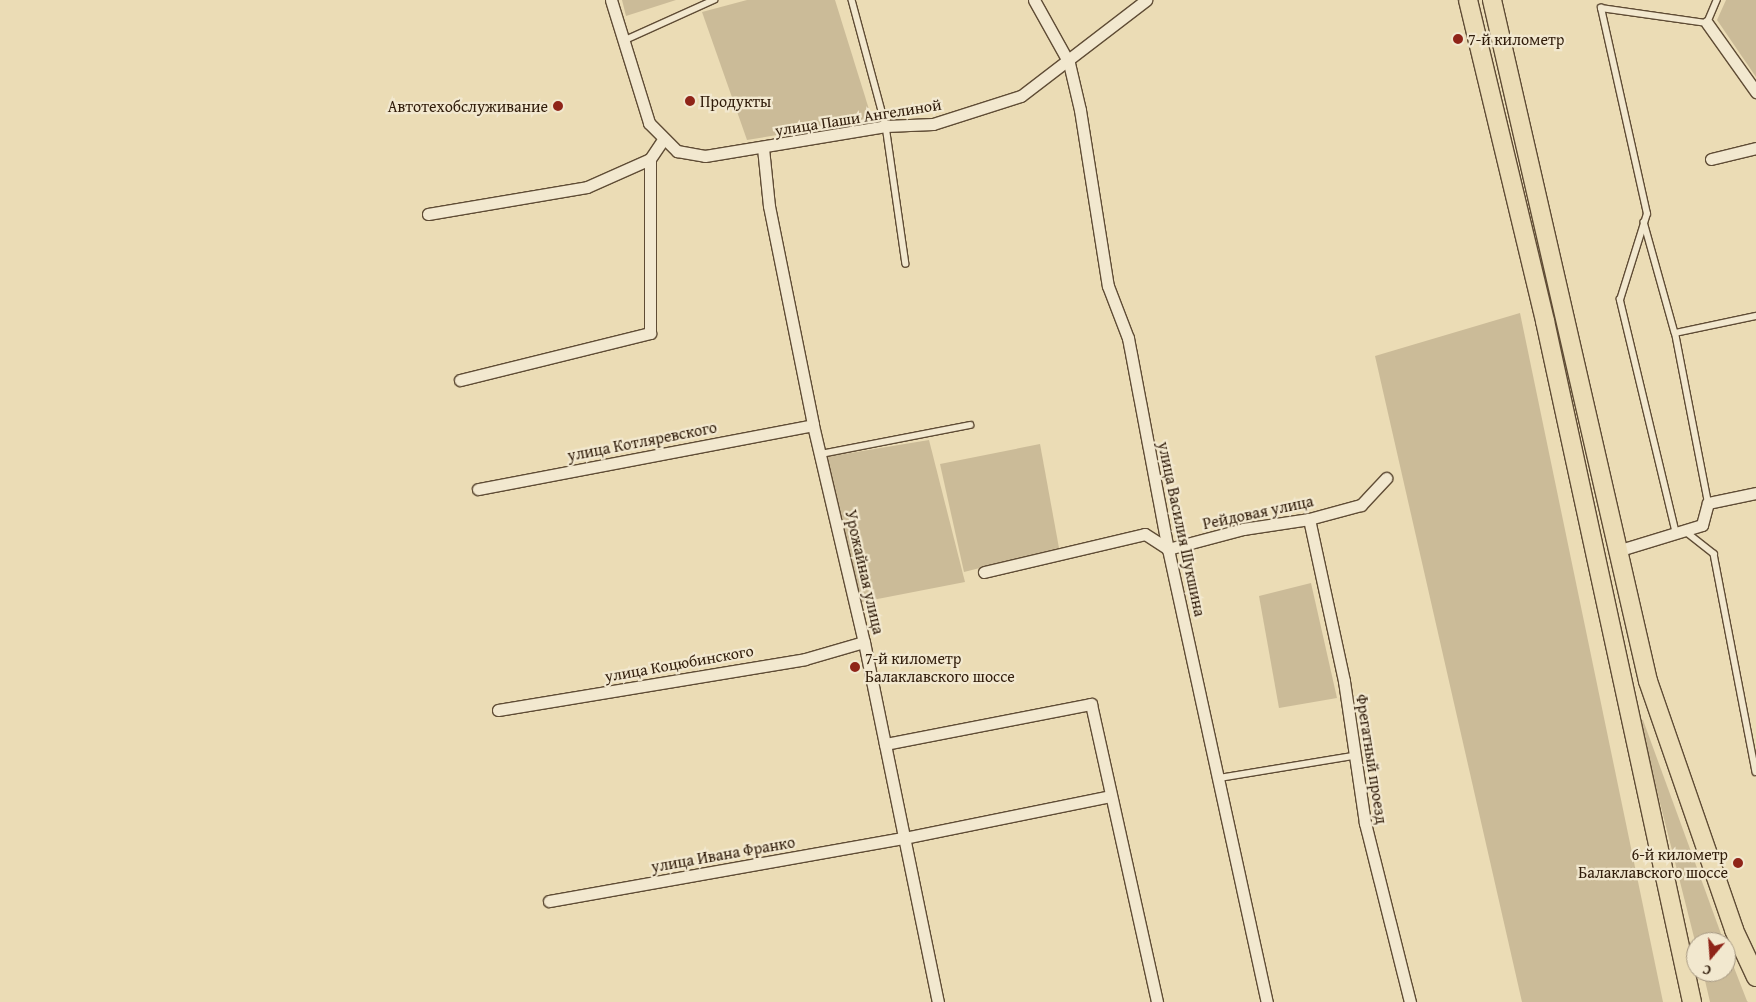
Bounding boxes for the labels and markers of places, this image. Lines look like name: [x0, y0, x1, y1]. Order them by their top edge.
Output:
place label: 7-й километр: [1468, 29, 1564, 49]
marker: 7-й километр: [1452, 33, 1464, 45]
place label: Продукты: [700, 91, 771, 111]
marker: Продукты: [684, 95, 696, 107]
place label: Автотехобслуживание: [388, 96, 548, 116]
marker: Автотехобслуживание: [552, 100, 564, 112]
place label: 7-й километр Балаклавского шоссе: [865, 648, 1015, 686]
marker: 7-й километр Балаклавского шоссе: [849, 661, 861, 673]
place label: 6-й километр Балаклавского шоccе: [1578, 844, 1728, 882]
marker: 6-й километр Балаклавского шоccе: [1732, 857, 1744, 869]

